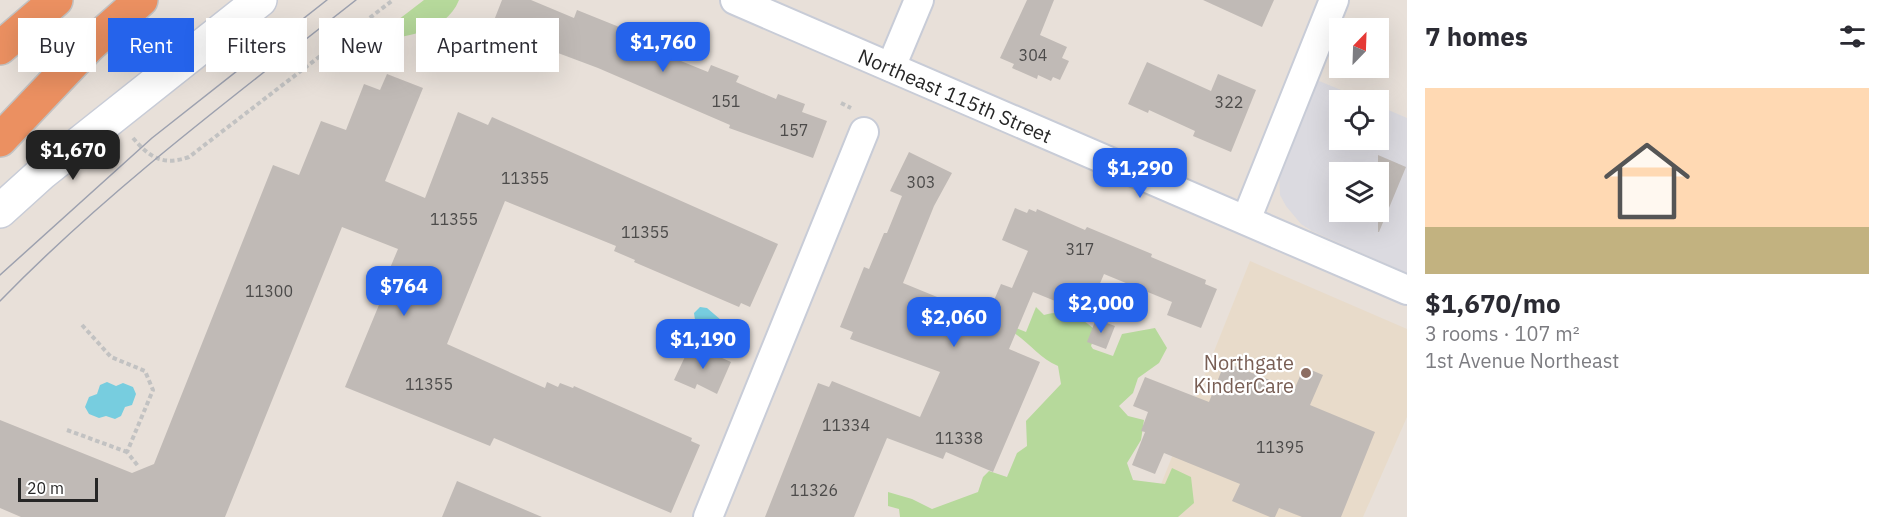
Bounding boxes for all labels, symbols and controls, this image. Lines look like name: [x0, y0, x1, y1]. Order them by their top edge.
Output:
chip: Buy: [18, 18, 96, 72]
chip: Rent: [108, 18, 194, 72]
chip: Filters: [206, 18, 307, 72]
chip: New: [319, 18, 404, 72]
chip: Apartment: [416, 18, 559, 72]
north arrow: [1329, 18, 1389, 78]
map controls: [1329, 18, 1389, 222]
text: 7 homes: [1425, 19, 1528, 53]
icon: filters: [1836, 20, 1869, 53]
pin: $1,760: [614, 22, 712, 73]
text: $1,760: [630, 28, 696, 55]
street label: Northeast 115th Street: [854, 41, 1056, 149]
house number: 304: [1019, 45, 1047, 65]
button: locate: [1329, 90, 1389, 150]
house number: 151: [712, 91, 740, 111]
house number: 322: [1215, 92, 1243, 112]
house number: 157: [780, 120, 808, 140]
icon: home: [1593, 127, 1701, 235]
pin: $1,670: [24, 130, 122, 181]
text: $1,670: [40, 136, 106, 163]
pin: $1,290: [1091, 148, 1189, 199]
text: $1,290: [1107, 154, 1173, 181]
button: layers: [1329, 162, 1389, 222]
house number: 11355: [501, 168, 549, 188]
house number: 303: [907, 172, 935, 192]
house number: 11355: [430, 209, 478, 229]
house number: 11355: [621, 222, 669, 242]
house number: 317: [1066, 239, 1094, 259]
pin: $764: [368, 266, 440, 317]
text: $764: [380, 272, 428, 299]
house number: 11300: [245, 281, 293, 301]
pin: $2,000: [1052, 283, 1150, 334]
text: $1,670/mo: [1425, 286, 1561, 320]
text: $2,000: [1068, 289, 1134, 316]
pin: $2,060: [905, 297, 1003, 348]
text: $2,060: [921, 303, 987, 330]
pin: $1,190: [654, 319, 752, 370]
text: 3 rooms · 107 m²: [1425, 320, 1580, 347]
text: $1,190: [670, 325, 736, 352]
text: 1st Avenue Northeast: [1425, 347, 1619, 374]
place label: Northgate KinderCare: [1194, 349, 1294, 399]
marker: Northgate KinderCare: [1299, 366, 1313, 380]
house number: 11355: [405, 374, 453, 394]
house number: 11334: [822, 415, 870, 435]
house number: 11338: [935, 428, 983, 448]
house number: 11395: [1256, 437, 1304, 457]
scale bar: [18, 475, 98, 502]
text: 20 m: [27, 478, 64, 498]
house number: 11326: [790, 480, 838, 500]

